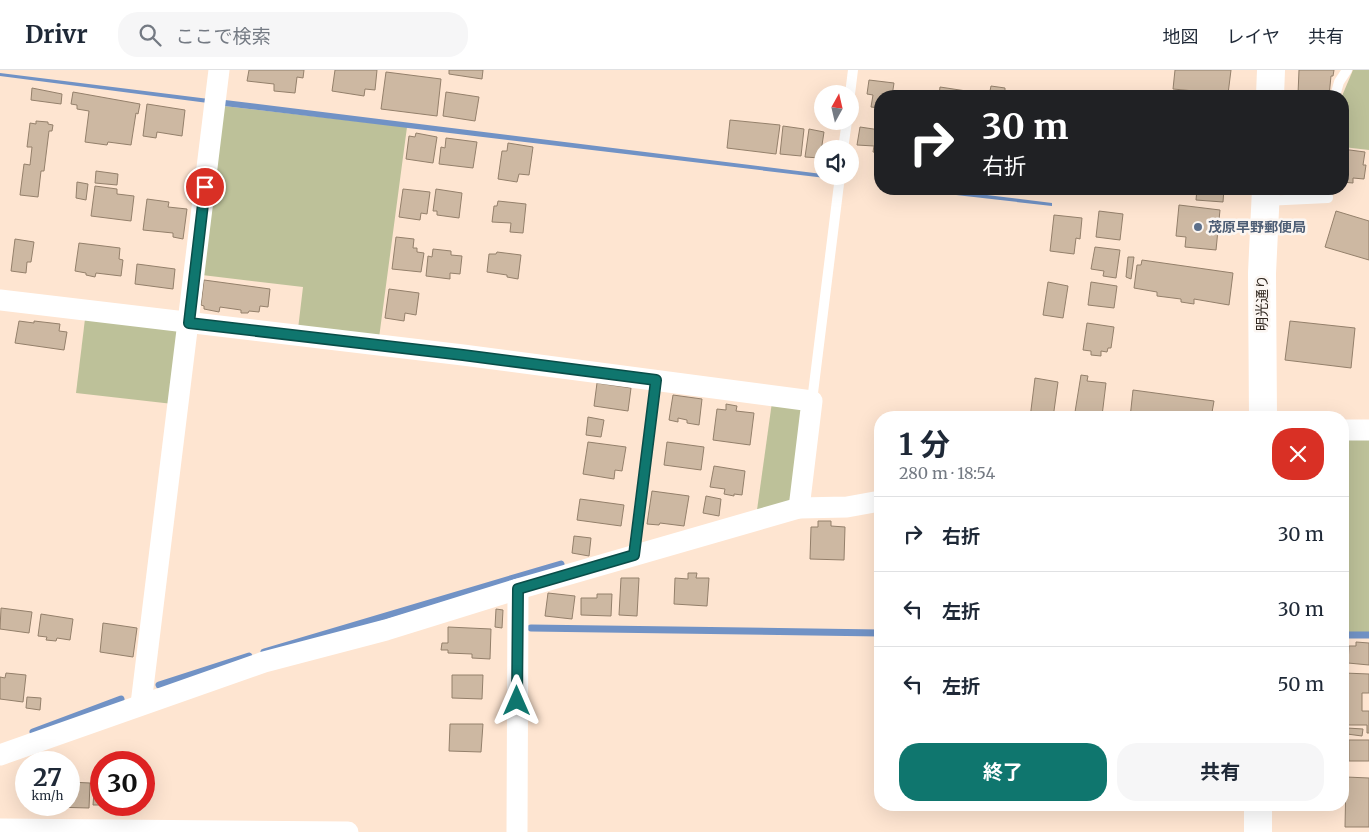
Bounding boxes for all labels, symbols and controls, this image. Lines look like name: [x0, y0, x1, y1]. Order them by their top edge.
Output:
search box: [118, 12, 468, 57]
text: Drivr: [25, 19, 88, 50]
icon: search: [136, 21, 164, 49]
text: ここで検索: [176, 24, 271, 48]
text: 地図: [1163, 25, 1199, 48]
text: レイヤ: [1227, 25, 1280, 48]
text: 共有: [1308, 25, 1344, 48]
north arrow: [814, 85, 859, 130]
map controls: [814, 85, 859, 185]
text: 30 m: [982, 105, 1068, 149]
icon: right: [899, 110, 964, 175]
button: sound: [814, 140, 859, 185]
text: 右折: [982, 152, 1026, 180]
pin: [184, 166, 226, 208]
icon: arrive: [191, 173, 219, 201]
place label: 茂原早野郵便局: [1208, 218, 1306, 236]
marker: 茂原早野郵便局: [1192, 221, 1204, 233]
street label: 明光通り: [1253, 275, 1271, 331]
text: 1 分: [899, 425, 950, 463]
button: close: [1272, 428, 1324, 480]
text: 280 m · 18:54: [899, 463, 995, 483]
icon: right: [899, 520, 927, 548]
text: 30 m: [1278, 522, 1324, 546]
text: 右折: [942, 524, 980, 548]
icon: left: [899, 595, 927, 623]
text: 30 m: [1278, 597, 1324, 621]
text: 左折: [942, 599, 980, 623]
icon: left: [899, 670, 927, 698]
text: 50 m: [1278, 672, 1324, 696]
position arrow: [490, 674, 542, 726]
text: 左折: [942, 674, 980, 698]
button: 終了: [899, 743, 1107, 801]
button: 共有: [1117, 743, 1324, 801]
speed limit sign: 30: [90, 751, 155, 816]
text: 27: [33, 761, 62, 793]
text: km/h: [32, 788, 63, 803]

